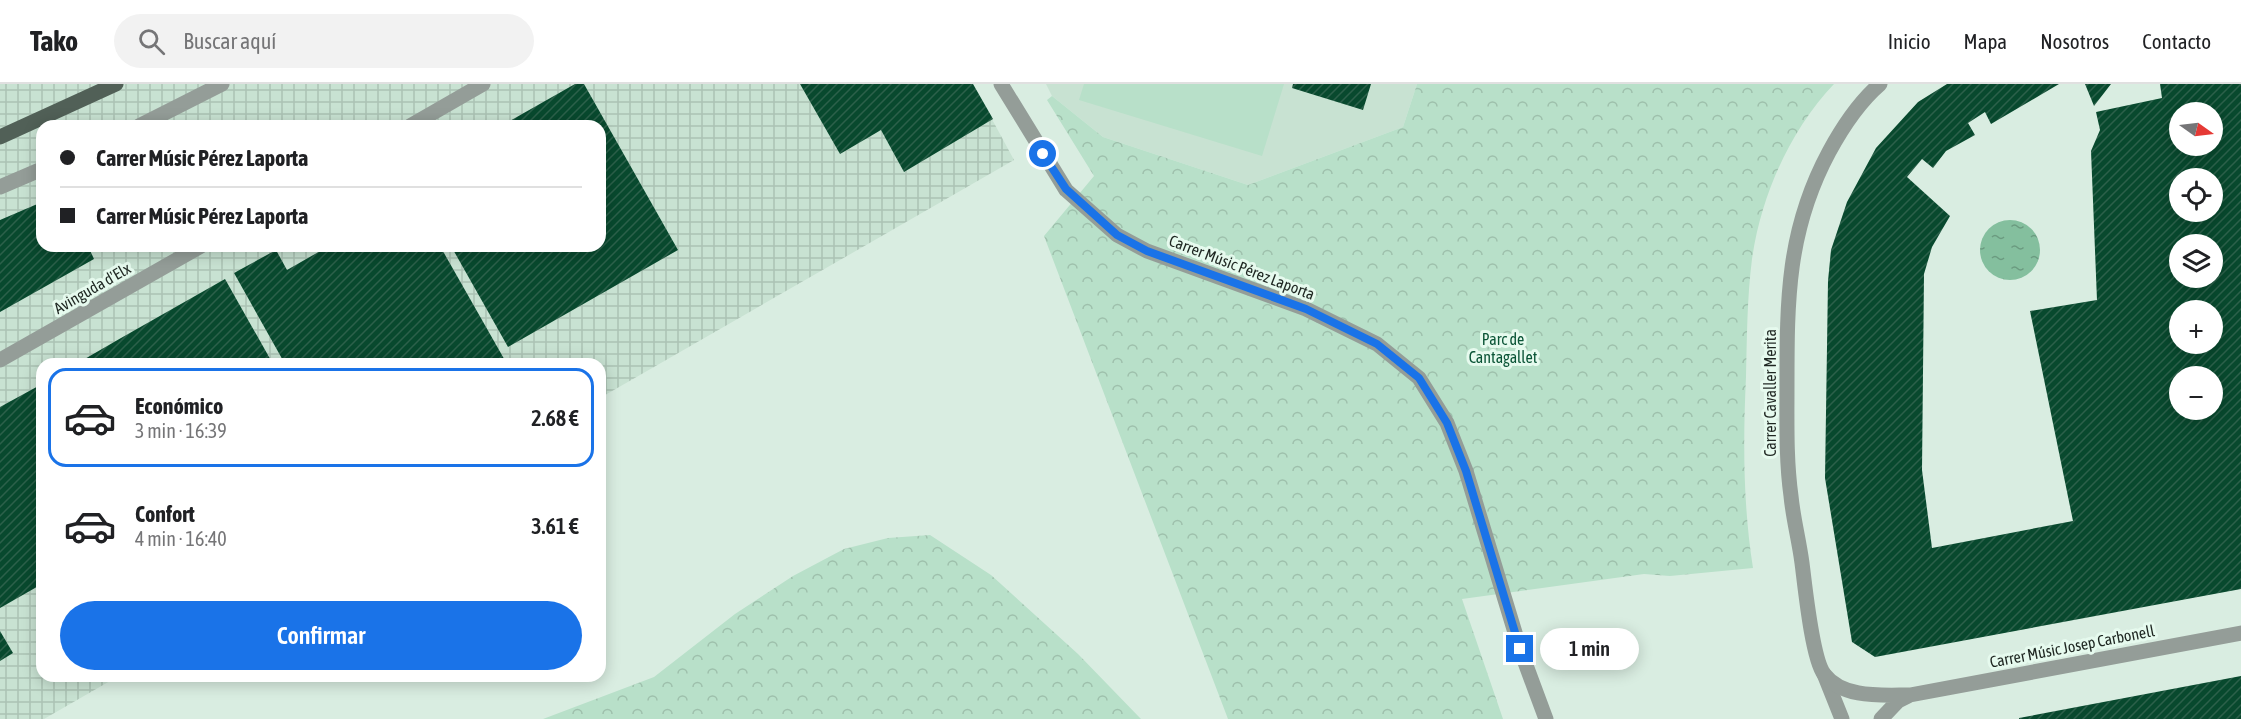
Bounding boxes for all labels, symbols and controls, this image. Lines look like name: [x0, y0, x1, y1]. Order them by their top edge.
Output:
search box: [114, 14, 534, 68]
text: Tako: [30, 25, 78, 57]
icon: search: [135, 25, 168, 58]
text: Buscar aquí: [183, 28, 276, 54]
text: Inicio: [1888, 29, 1931, 53]
text: Mapa: [1964, 29, 2007, 53]
text: Nosotros: [2040, 29, 2109, 53]
text: Contacto: [2142, 29, 2211, 53]
north arrow: [2169, 102, 2223, 156]
map controls: [2169, 102, 2223, 420]
route start: [1029, 140, 1056, 167]
text: Carrer Músic Pérez Laporta: [96, 145, 308, 171]
button: locate: [2169, 168, 2223, 222]
text: Carrer Músic Pérez Laporta: [96, 203, 308, 229]
street label: Carrer Músic Pérez Laporta: [1166, 231, 1317, 304]
button: layers: [2169, 234, 2223, 288]
street label: Avinguda d'Elx: [51, 259, 134, 318]
button: +: [2169, 300, 2223, 354]
street label: Carrer Cavaller Merita: [1761, 329, 1779, 457]
park label: Parc de Cantagallet: [1469, 330, 1538, 367]
button: −: [2169, 366, 2223, 420]
icon: car: [63, 391, 117, 445]
text: Económico: [135, 393, 223, 419]
text: 2.68 €: [531, 405, 579, 431]
text: 3 min · 16:39: [135, 419, 227, 442]
icon: car: [63, 499, 117, 553]
text: Confort: [135, 501, 195, 527]
text: 3.61 €: [531, 513, 579, 539]
text: 4 min · 16:40: [135, 527, 227, 550]
button: Confirmar: [60, 601, 582, 670]
street label: Carrer Músic Josep Carbonell: [1988, 621, 2157, 672]
callout: 1 min: [1541, 628, 1640, 670]
route end: [1506, 635, 1533, 662]
text: 1 min: [1569, 637, 1610, 660]

